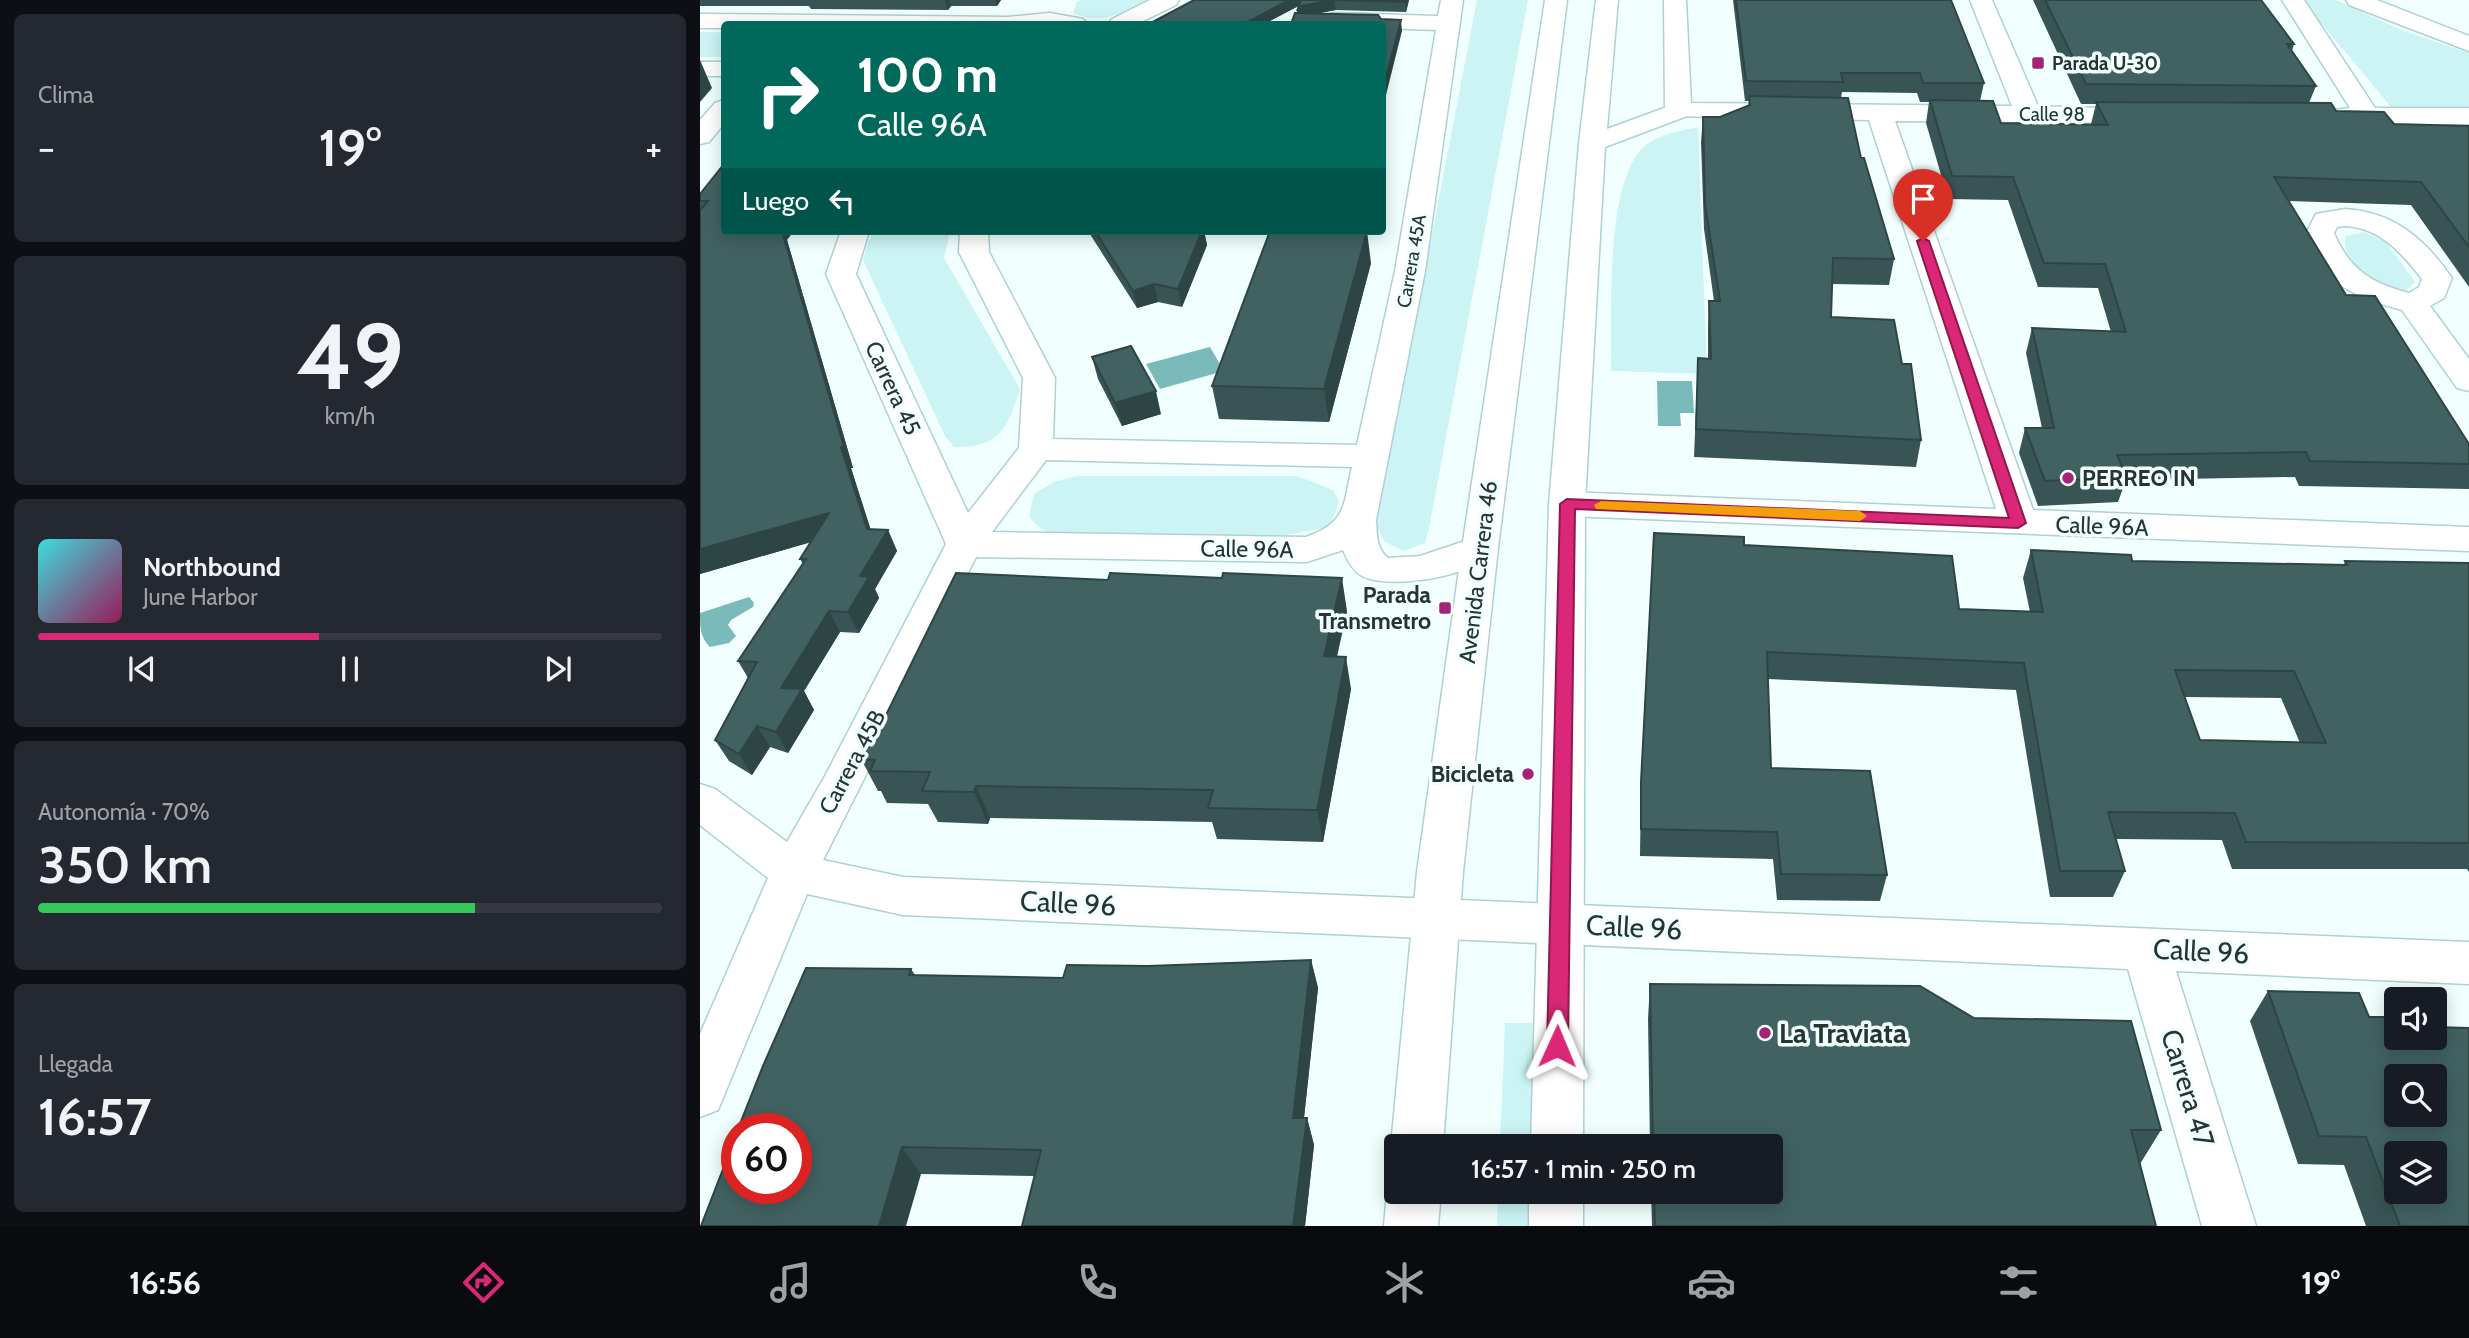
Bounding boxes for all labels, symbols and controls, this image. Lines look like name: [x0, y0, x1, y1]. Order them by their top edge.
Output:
text: 100 m: [857, 45, 998, 104]
icon: right: [742, 49, 833, 140]
place label: Parada U-30: [2052, 52, 2158, 75]
marker: Parada U-30: [2030, 55, 2046, 71]
text: Clima: [38, 81, 94, 109]
street label: Calle 98: [2019, 103, 2085, 126]
text: Calle 96A: [857, 105, 987, 144]
text: 19°: [319, 116, 381, 179]
text: −: [38, 124, 55, 171]
text: +: [645, 124, 662, 171]
pin: [1893, 169, 1953, 241]
icon: arrive: [1904, 180, 1942, 218]
icon: left: [823, 182, 861, 220]
text: Luego: [742, 185, 809, 217]
street label: Carrera 45A: [1392, 212, 1431, 310]
text: 49: [296, 301, 404, 412]
street label: Carrera 45: [859, 337, 927, 439]
text: km/h: [325, 402, 375, 430]
place label: PERREO IN: [2082, 464, 2196, 492]
marker: PERREO IN: [2060, 470, 2076, 486]
street label: Avenida Carrera 46: [1453, 479, 1503, 665]
street label: Calle 96A: [2055, 510, 2149, 542]
street label: Calle 96A: [1200, 534, 1294, 564]
text: Northbound: [143, 551, 281, 583]
place label: Parada Transmetro: [1319, 581, 1432, 635]
text: June Harbor: [143, 583, 257, 611]
marker: Parada Transmetro: [1437, 600, 1453, 616]
icon: previous: [123, 650, 161, 688]
icon: pause: [331, 650, 369, 688]
icon: next: [539, 650, 577, 688]
street label: Carrera 45B: [813, 705, 891, 819]
place label: Bicicleta: [1431, 760, 1515, 788]
marker: Bicicleta: [1520, 766, 1536, 782]
text: Autonomía · 70%: [38, 798, 210, 826]
text: 350 km: [38, 833, 212, 896]
street label: Calle 96: [1019, 884, 1117, 922]
street label: Calle 96: [1585, 908, 1683, 946]
street label: Calle 96: [2152, 932, 2250, 970]
map controls: [2384, 987, 2447, 1204]
button: sound: [2384, 987, 2447, 1050]
position arrow: [1520, 1009, 1594, 1083]
place label: La Traviata: [1779, 1016, 1907, 1050]
marker: La Traviata: [1757, 1025, 1773, 1041]
street label: Carrera 47: [2154, 1025, 2222, 1151]
text: Llegada: [38, 1050, 113, 1078]
button: search: [2384, 1064, 2447, 1127]
text: 16:57: [38, 1085, 151, 1148]
speed limit sign: 60: [721, 1113, 812, 1204]
button: layers: [2384, 1141, 2447, 1204]
text: 16:57 · 1 min · 250 m: [1471, 1153, 1696, 1185]
icon: directions: [459, 1258, 508, 1307]
icon: music: [766, 1258, 815, 1307]
icon: phone: [1073, 1258, 1122, 1307]
icon: climate: [1380, 1258, 1429, 1307]
icon: car: [1687, 1258, 1736, 1307]
icon: filters: [1994, 1258, 2043, 1307]
text: 16:56: [129, 1263, 201, 1302]
text: 19°: [2301, 1263, 2340, 1302]

